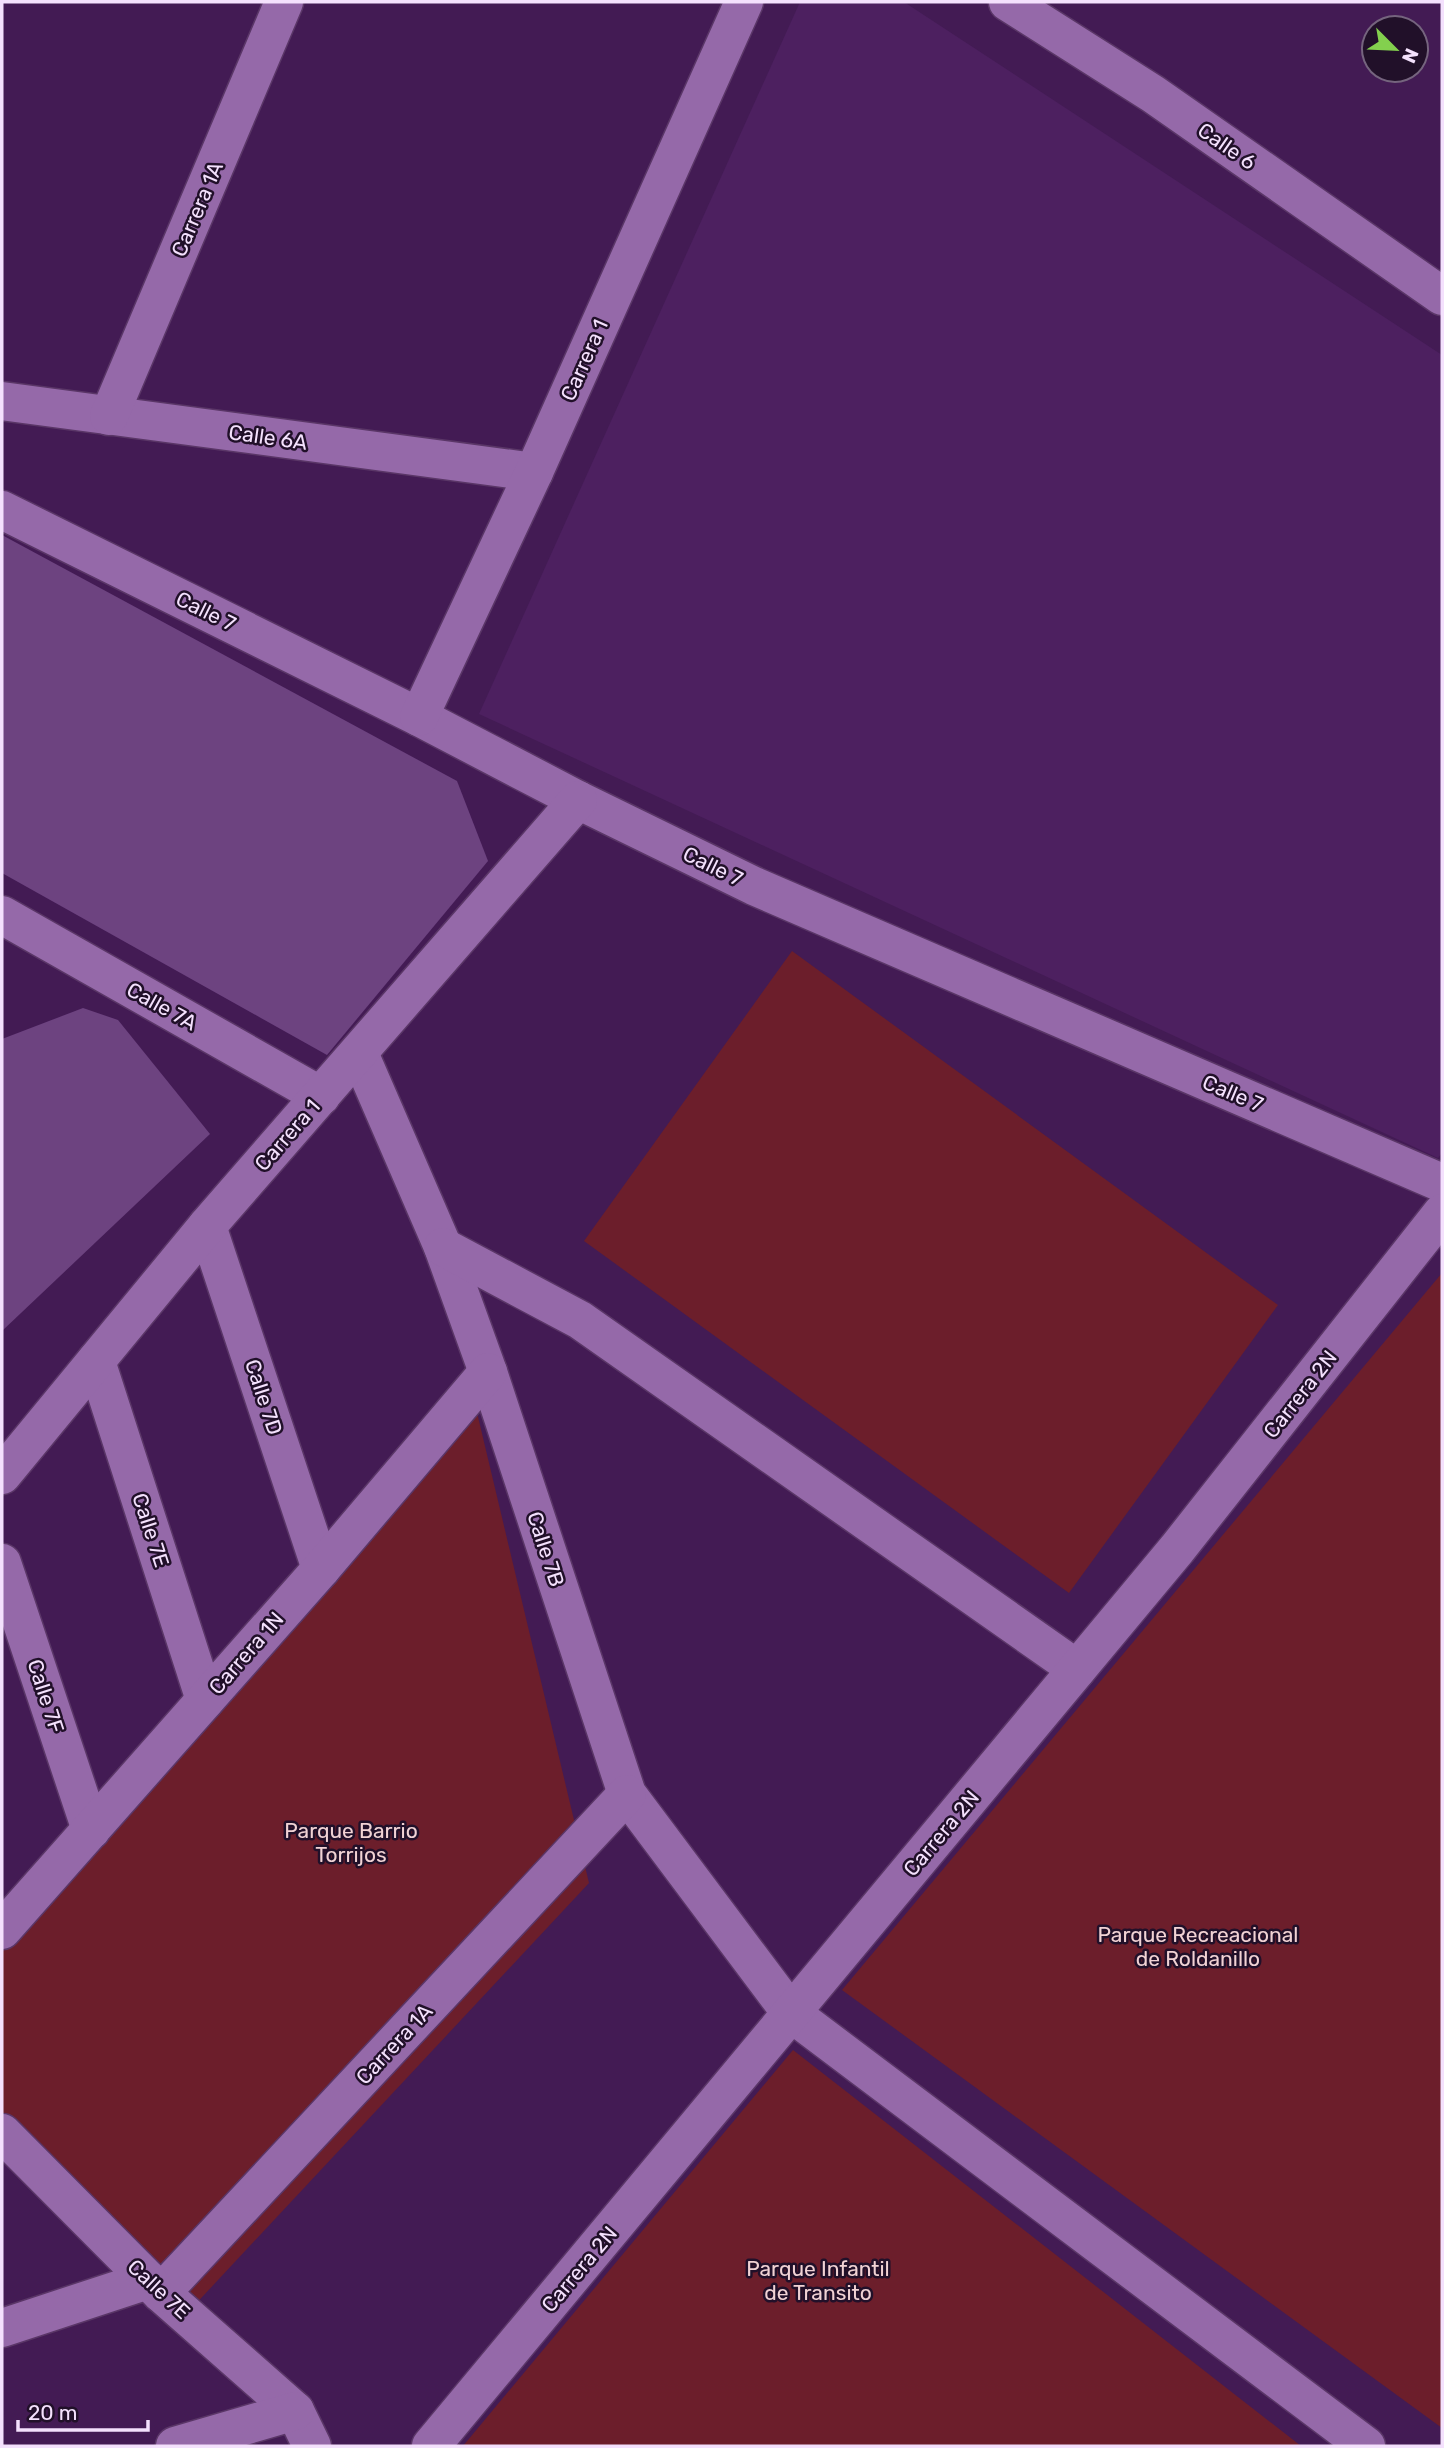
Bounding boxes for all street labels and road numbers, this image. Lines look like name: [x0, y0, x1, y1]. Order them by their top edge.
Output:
street label: Calle 6: [1193, 117, 1261, 175]
street label: Carrera 1A: [166, 158, 228, 260]
street label: Carrera 1: [555, 315, 613, 405]
street label: Calle 6A: [227, 419, 309, 455]
street label: Calle 7: [172, 586, 240, 636]
street label: Calle 7: [679, 841, 747, 891]
street label: Calle 7A: [122, 977, 202, 1035]
street label: Calle 7: [1199, 1069, 1267, 1117]
street label: Carrera 1: [249, 1094, 325, 1176]
street label: Carrera 2N: [1258, 1345, 1342, 1443]
street label: Calle 7D: [240, 1356, 288, 1438]
street label: Calle 7E: [127, 1490, 175, 1570]
street label: Calle 7B: [522, 1508, 570, 1590]
street label: Carrera 1N: [203, 1607, 289, 1699]
street label: Calle 7F: [22, 1656, 70, 1736]
street label: Carrera 2N: [898, 1785, 984, 1881]
street label: Carrera 1A: [351, 1999, 437, 2089]
street label: Carrera 2N: [536, 2221, 622, 2317]
street label: Calle 7E: [123, 2254, 195, 2324]

